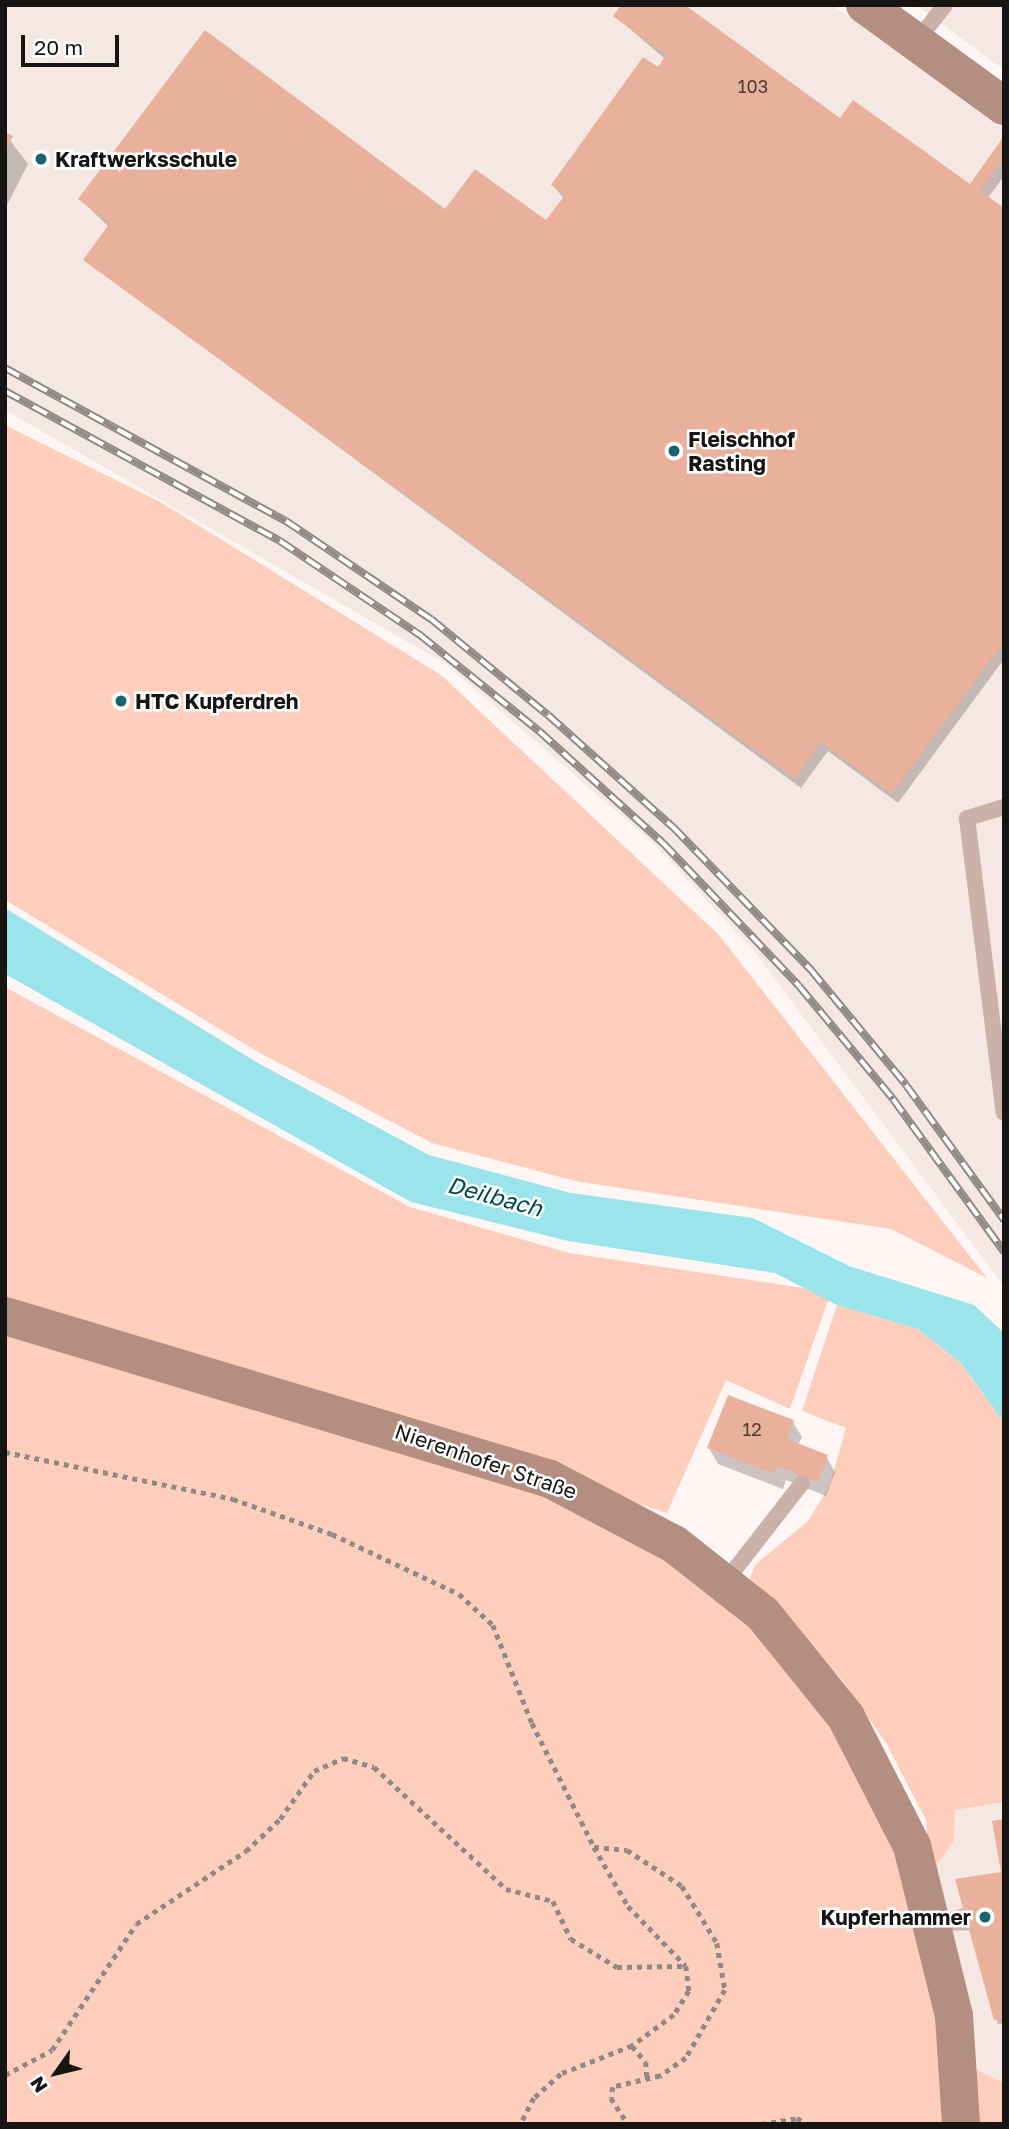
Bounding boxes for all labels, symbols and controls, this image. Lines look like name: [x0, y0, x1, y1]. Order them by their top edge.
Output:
scale bar: [24, 21, 122, 65]
text: 20 m: [34, 34, 83, 60]
house number: 103: [738, 75, 768, 97]
place label: Kraftwerksschule: [55, 146, 237, 172]
marker: Kraftwerksschule: [33, 151, 49, 167]
place label: Fleischhof Rasting: [688, 426, 795, 476]
marker: Fleischhof Rasting: [666, 443, 682, 459]
place label: HTC Kupferdreh: [135, 688, 298, 714]
marker: HTC Kupferdreh: [113, 693, 129, 709]
water label: Deilbach: [445, 1170, 545, 1222]
street label: Nierenhofer Straße: [392, 1418, 580, 1504]
house number: 12: [742, 1418, 762, 1440]
place label: Kupferhammer: [820, 1904, 971, 1930]
marker: Kupferhammer: [977, 1909, 993, 1925]
north arrow: [21, 2038, 91, 2108]
text: N: [25, 2073, 52, 2097]

